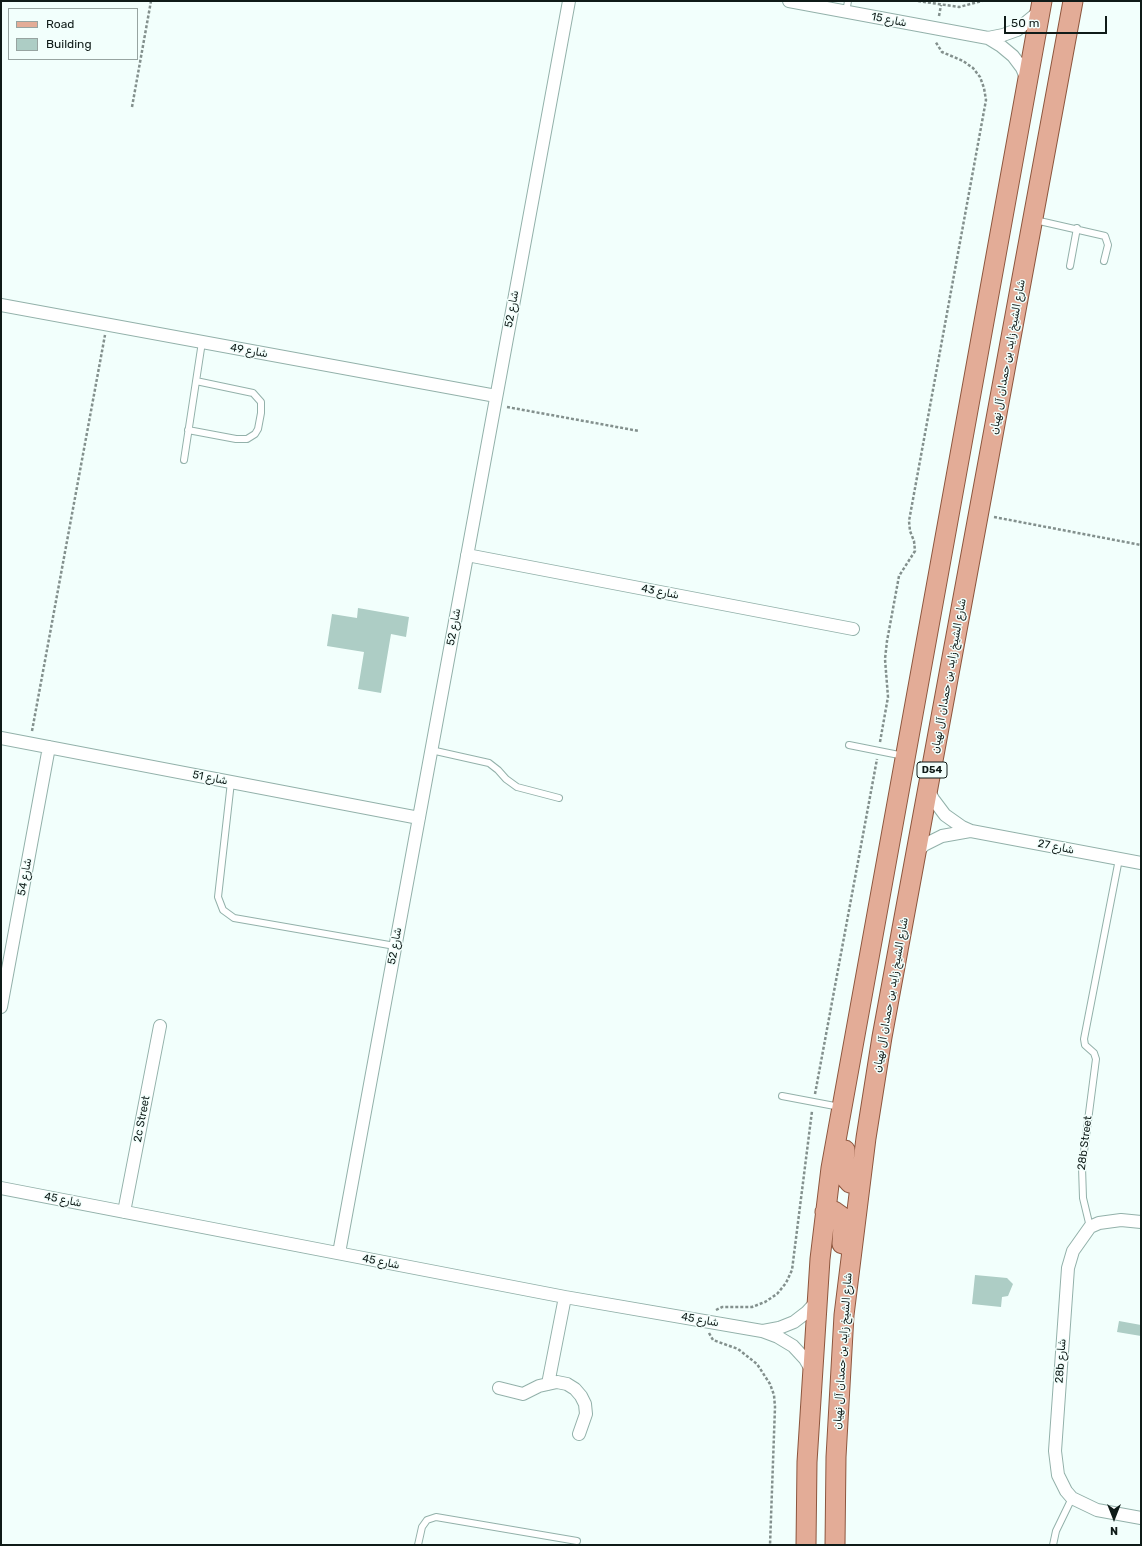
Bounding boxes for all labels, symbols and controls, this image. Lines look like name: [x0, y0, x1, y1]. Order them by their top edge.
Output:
legend: [8, 8, 138, 60]
scale bar: [1006, 8, 1109, 34]
street label: شارع 15: [870, 10, 908, 30]
text: 50 m: [1011, 16, 1039, 30]
text: Road: [46, 17, 74, 31]
text: Building: [46, 37, 92, 51]
street label: شارع الشيخ زايد بن حمدان آل نهيان: [988, 278, 1028, 436]
street label: شارع 52: [502, 289, 522, 329]
street label: شارع 49: [229, 341, 269, 361]
street label: شارع 43: [640, 582, 680, 602]
street label: شارع الشيخ زايد بن حمدان آل نهيان: [929, 597, 969, 755]
street label: شارع 52: [444, 607, 464, 647]
road number: D54: [917, 762, 947, 778]
street label: شارع 51: [191, 768, 229, 788]
street label: شارع 27: [1037, 837, 1075, 857]
street label: شارع 54: [15, 857, 35, 897]
street label: شارع الشيخ زايد بن حمدان آل نهيان: [871, 916, 911, 1074]
street label: شارع 52: [385, 926, 405, 966]
street label: 2c Street: [131, 1095, 153, 1143]
street label: 28b Street: [1075, 1115, 1095, 1171]
street label: شارع 45: [43, 1190, 83, 1210]
street label: شارع 45: [361, 1252, 401, 1272]
street label: شارع الشيخ زايد بن حمدان آل نهيان: [831, 1272, 855, 1430]
street label: شارع 45: [680, 1310, 720, 1330]
street label: 28b شارع: [1053, 1338, 1069, 1384]
north arrow: [1094, 1498, 1134, 1538]
text: N: [1110, 1524, 1118, 1537]

